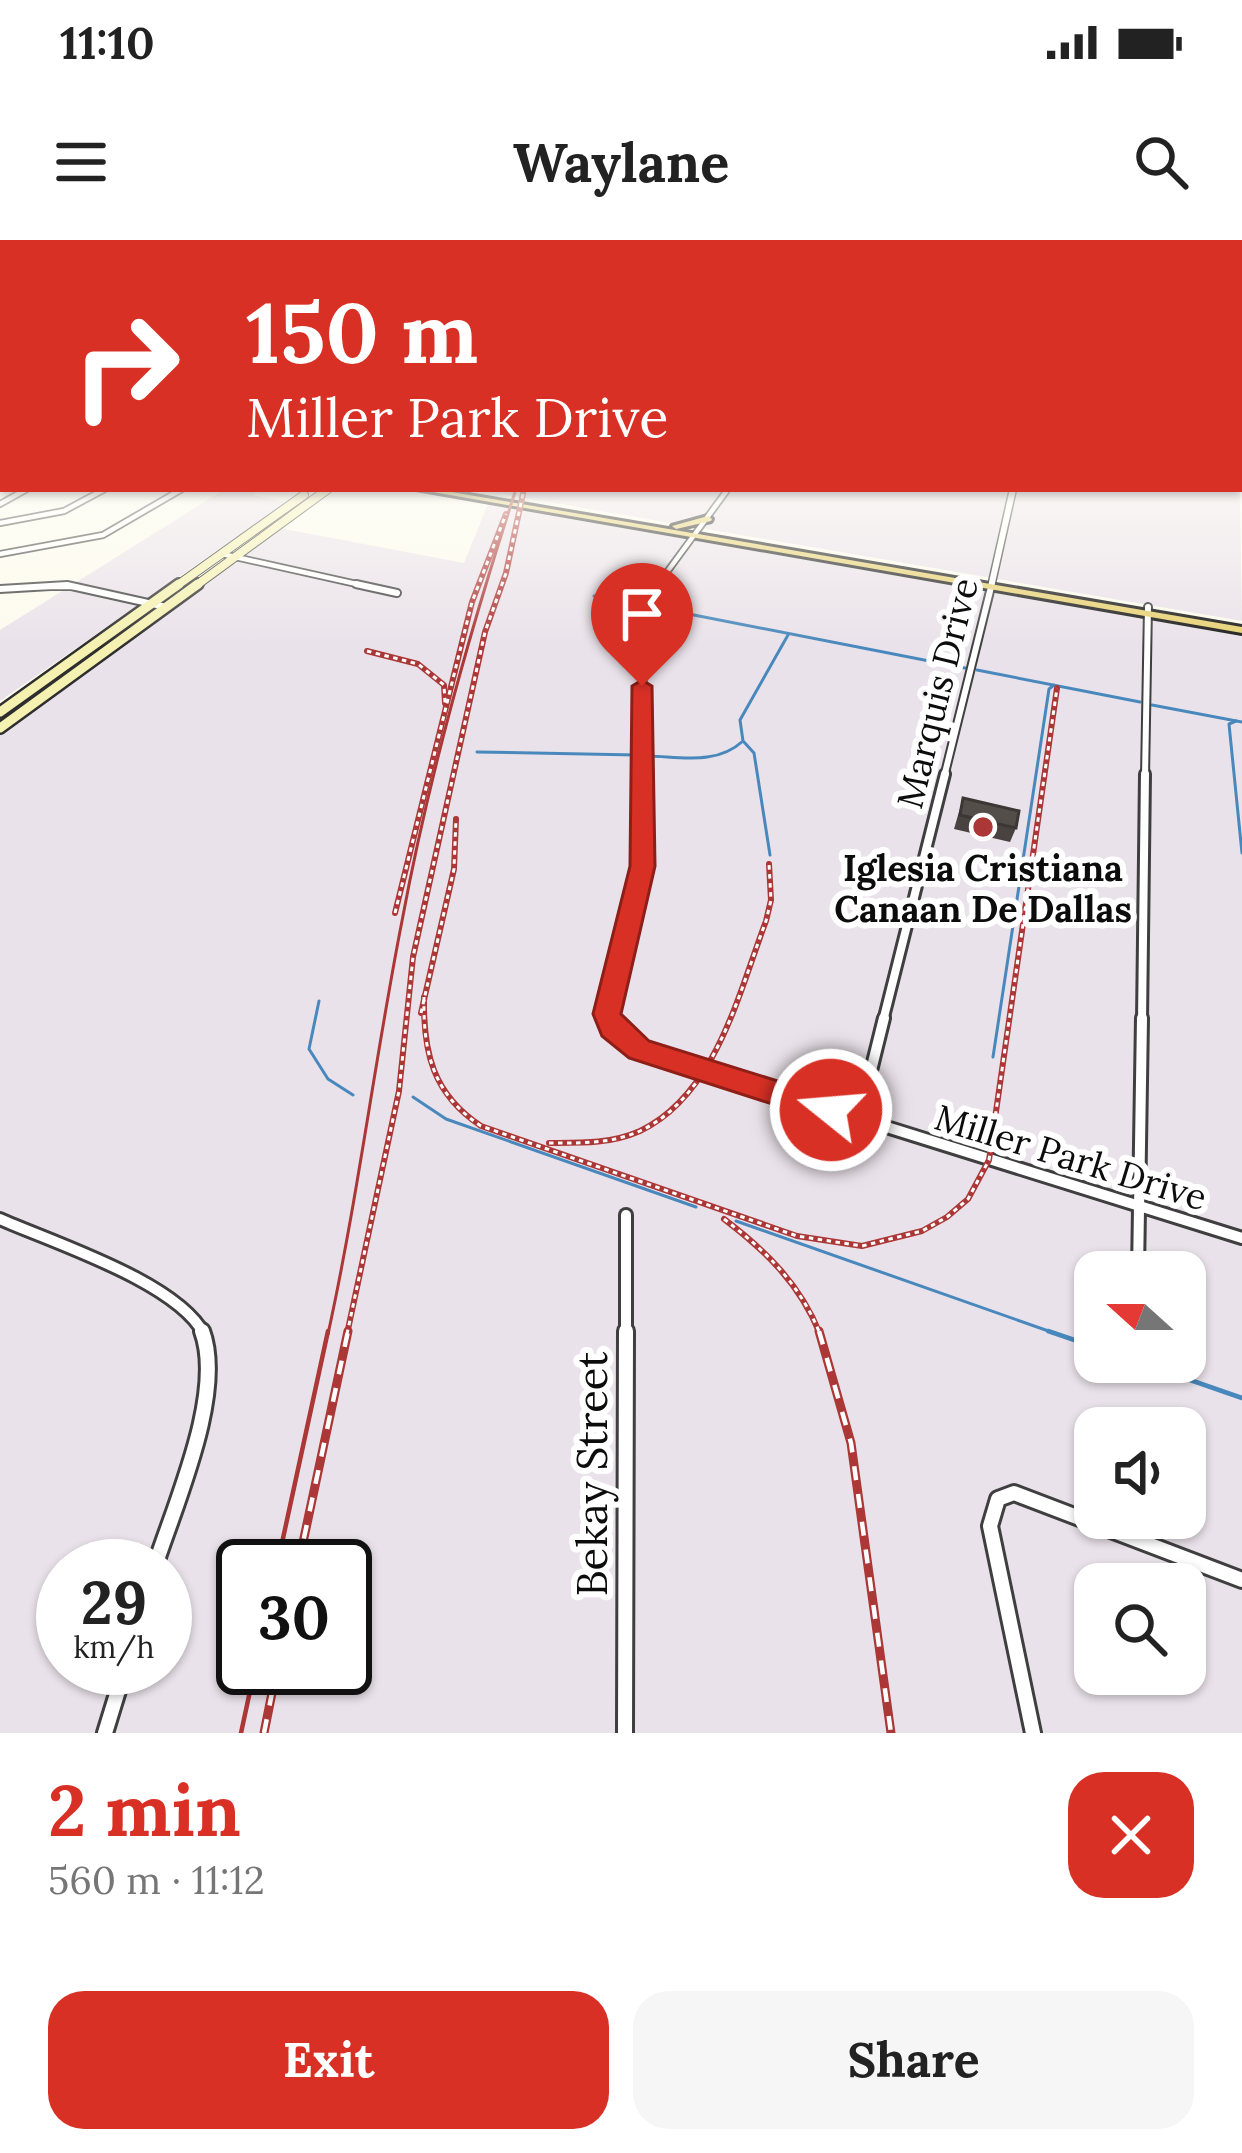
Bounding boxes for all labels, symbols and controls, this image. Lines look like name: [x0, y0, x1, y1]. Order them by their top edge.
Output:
text: 11:10: [60, 14, 155, 71]
text: Waylane: [513, 128, 729, 197]
icon: menu: [48, 129, 114, 195]
icon: search: [1128, 129, 1194, 195]
text: 150 m: [246, 278, 478, 386]
icon: right: [48, 288, 204, 444]
text: Miller Park Drive: [246, 383, 669, 452]
pin: [591, 563, 693, 686]
street label: Marquis Drive: [886, 573, 988, 813]
icon: arrive: [609, 581, 675, 647]
marker: Iglesia Cristiana Canaan De Dallas: [970, 814, 996, 840]
place label: Iglesia Cristiana Canaan De Dallas: [834, 845, 1132, 932]
position arrow: [768, 1047, 894, 1173]
street label: Miller Park Drive: [930, 1094, 1212, 1220]
north arrow: [1074, 1251, 1206, 1383]
map controls: [1074, 1251, 1206, 1695]
street label: Bekay Street: [565, 1351, 619, 1597]
button: sound: [1074, 1407, 1206, 1539]
speed limit sign: 30: [216, 1539, 372, 1695]
button: search: [1074, 1563, 1206, 1695]
text: 29: [81, 1564, 147, 1640]
text: km/h: [73, 1628, 155, 1666]
text: 2 min: [48, 1764, 241, 1856]
button: close: [1068, 1772, 1194, 1898]
text: 560 m · 11:12: [48, 1855, 265, 1905]
button: Exit: [48, 1991, 609, 2129]
button: Share: [633, 1991, 1194, 2129]

